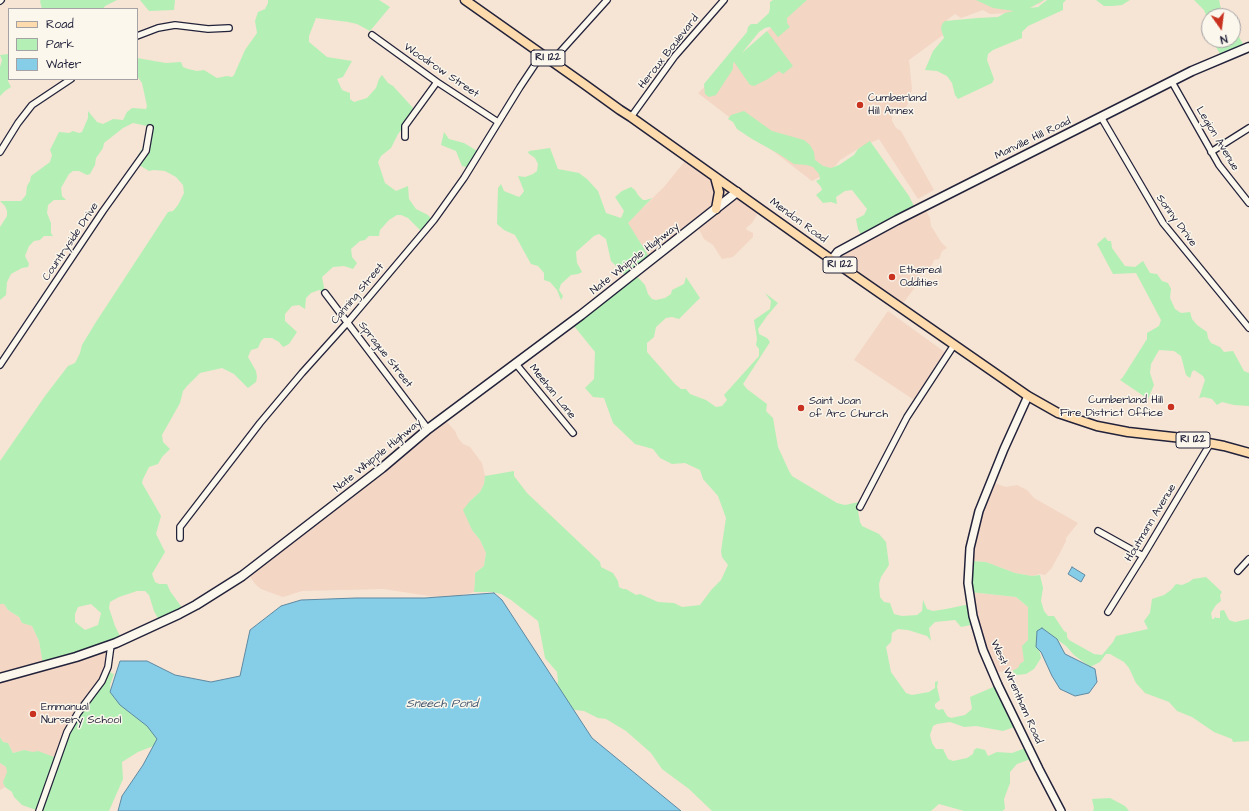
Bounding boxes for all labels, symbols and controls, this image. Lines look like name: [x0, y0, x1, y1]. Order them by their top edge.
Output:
legend: [8, 8, 138, 80]
north arrow: [1201, 8, 1241, 48]
street label: Heroux Boulevard: [636, 12, 702, 92]
text: Road: [46, 16, 74, 33]
text: N: [1219, 31, 1229, 47]
text: Park: [46, 36, 74, 53]
street label: Woodrow Street: [401, 41, 481, 101]
road number: RI 122: [531, 50, 565, 66]
text: Water: [46, 56, 81, 73]
place label: Cumberland Hill Annex: [868, 92, 927, 118]
marker: Cumberland Hill Annex: [855, 100, 865, 110]
street label: Legion Avenue: [1193, 104, 1241, 174]
street label: Manville Hill Road: [993, 115, 1073, 163]
street label: Sonny Drive: [1153, 192, 1199, 250]
street label: Mendon Road: [767, 196, 829, 246]
street label: Countryside Drive: [40, 200, 102, 284]
street label: Nate Whipple Highway: [588, 220, 682, 298]
road number: RI 122: [823, 257, 857, 273]
street label: Canning Street: [329, 261, 387, 327]
place label: Ethereal Oddities: [900, 264, 942, 290]
marker: Ethereal Oddities: [887, 272, 897, 282]
street label: Sprague Street: [355, 319, 415, 391]
street label: Meehan Lane: [526, 362, 578, 422]
place label: Cumberland Hill Fire District Office: [1060, 394, 1163, 420]
place label: Saint Joan of Arc Church: [809, 395, 888, 421]
marker: Cumberland Hill Fire District Office: [1166, 402, 1176, 412]
marker: Saint Joan of Arc Church: [796, 403, 806, 413]
street label: Nate Whipple Highway: [331, 417, 425, 495]
road number: RI 122: [1176, 432, 1210, 448]
street label: Houtmann Avenue: [1123, 482, 1179, 564]
street label: West Wrentham Road: [987, 638, 1045, 746]
water label: Sneech Pond: [406, 697, 478, 711]
place label: Emmanual Nursery School: [41, 701, 121, 727]
marker: Emmanual Nursery School: [28, 709, 38, 719]

